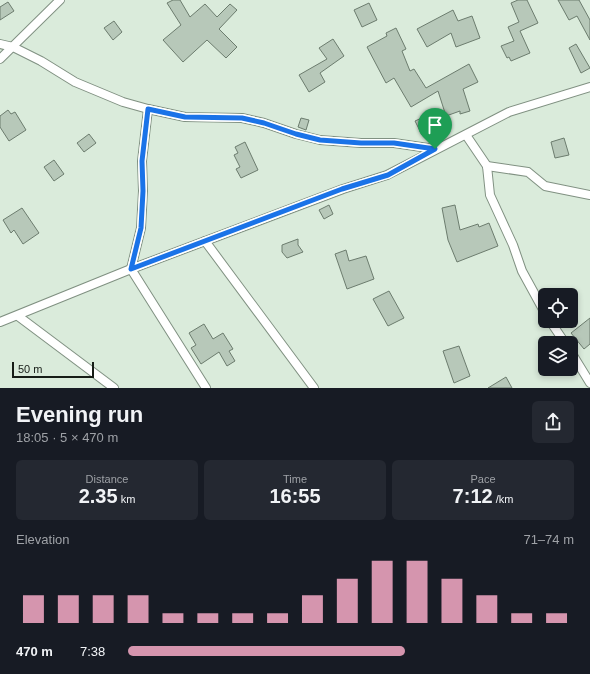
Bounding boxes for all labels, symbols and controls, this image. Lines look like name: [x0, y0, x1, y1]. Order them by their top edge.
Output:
pin: [418, 108, 452, 149]
icon: arrive: [424, 114, 446, 136]
map controls: [538, 288, 578, 376]
button: locate: [538, 288, 578, 328]
button: layers: [538, 336, 578, 376]
scale bar: [12, 360, 94, 379]
text: 50 m: [18, 363, 42, 375]
button: share: [532, 401, 574, 443]
text: Evening run: [16, 402, 143, 427]
text: 18:05 · 5 × 470 m: [16, 430, 118, 445]
text: Distance: [86, 473, 128, 485]
text: Time: [283, 473, 307, 485]
text: Pace: [470, 473, 496, 485]
text: 2.35: [79, 485, 118, 507]
text: 16:55: [269, 485, 321, 507]
text: 7:12: [453, 485, 493, 507]
text: km: [118, 493, 135, 505]
text: /km: [493, 493, 513, 505]
text: Elevation: [16, 532, 69, 547]
text: 71–74 m: [523, 532, 574, 547]
text: 470 m: [16, 644, 53, 659]
text: 7:38: [80, 644, 105, 659]

